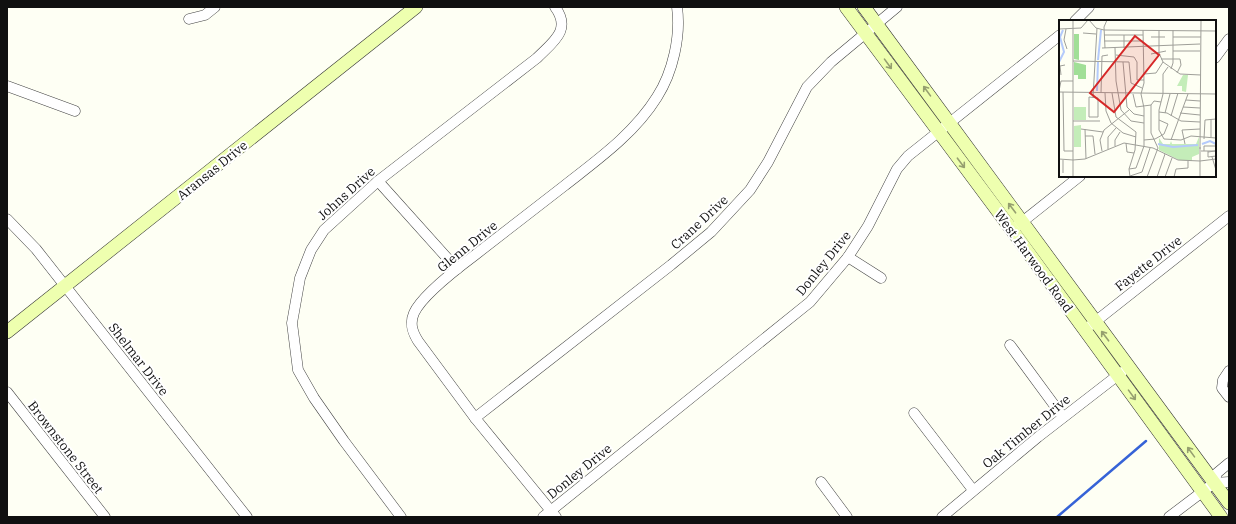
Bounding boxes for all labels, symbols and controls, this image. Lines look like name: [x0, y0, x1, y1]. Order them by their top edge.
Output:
inset map: [1059, 20, 1216, 177]
one-way arrow: [884, 58, 893, 69]
one-way arrow: [923, 86, 931, 97]
street label: Aransas Drive: [174, 137, 251, 204]
one-way arrow: [957, 157, 966, 168]
street label: Johns Drive: [314, 163, 379, 224]
street label: Crane Drive: [667, 192, 732, 253]
one-way arrow: [1008, 202, 1017, 213]
street label: West Harwood Road: [991, 206, 1077, 316]
street label: Glenn Drive: [434, 217, 501, 276]
street label: Donley Drive: [792, 227, 855, 299]
street label: Fayette Drive: [1111, 232, 1185, 295]
street label: Shelmar Drive: [105, 320, 172, 399]
one-way arrow: [1101, 330, 1110, 341]
one-way arrow: [1127, 390, 1136, 401]
street label: Oak Timber Drive: [979, 391, 1074, 472]
street label: Brownstone Street: [24, 398, 107, 497]
street label: Donley Drive: [544, 440, 615, 503]
one-way arrow: [1187, 446, 1195, 457]

